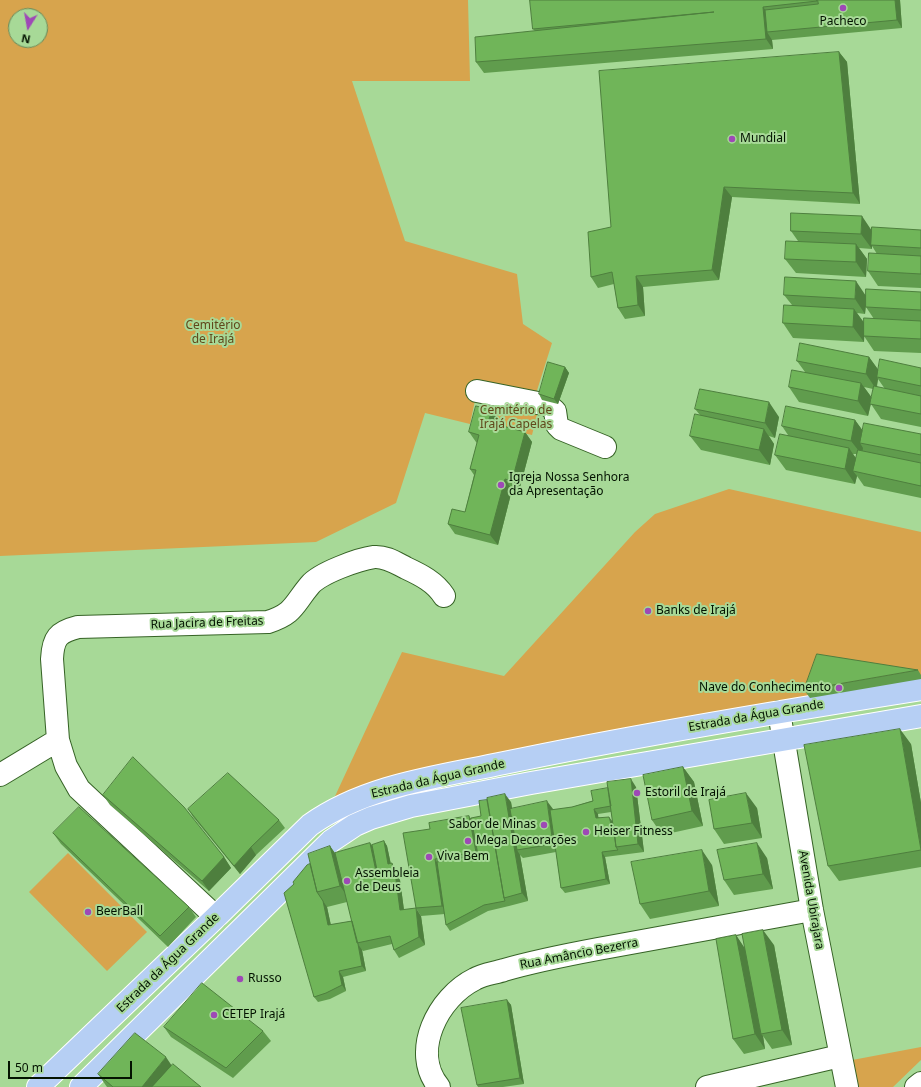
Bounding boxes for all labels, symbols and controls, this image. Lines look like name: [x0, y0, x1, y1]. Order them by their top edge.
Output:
marker: Pacheco: [838, 3, 848, 13]
north arrow: [8, 8, 48, 48]
place label: Pacheco: [820, 15, 866, 29]
text: N: [20, 31, 32, 48]
place label: Mundial: [740, 132, 786, 146]
marker: Mundial: [727, 134, 737, 144]
park label: Cemitério de Irajá: [185, 319, 241, 347]
park label: Cemitério de Irajá Capelas: [480, 404, 552, 432]
place label: Igreja Nossa Senhora da Apresentação: [509, 471, 630, 499]
marker: Igreja Nossa Senhora da Apresentação: [496, 480, 506, 490]
place label: Banks de Irajá: [656, 604, 736, 618]
marker: Banks de Irajá: [643, 606, 653, 616]
street label: Rua Jacira de Freitas: [150, 614, 264, 632]
place label: Nave do Conhecimento: [699, 681, 831, 695]
marker: Nave do Conhecimento: [834, 683, 844, 693]
street label: Estrada da Água Grande: [687, 697, 825, 735]
street label: Estrada da Água Grande: [370, 757, 506, 801]
place label: Estoril de Irajá: [645, 786, 726, 800]
marker: Estoril de Irajá: [632, 788, 642, 798]
place label: Sabor de Minas: [449, 818, 536, 832]
marker: Sabor de Minas: [539, 820, 549, 830]
place label: Heiser Fitness: [594, 825, 673, 839]
marker: Heiser Fitness: [581, 827, 591, 837]
place label: Mega Decorações: [476, 834, 576, 848]
marker: Mega Decorações: [463, 836, 473, 846]
street label: Avenida Ubirajara: [795, 849, 827, 951]
place label: Viva Bem: [437, 850, 489, 864]
marker: Viva Bem: [424, 852, 434, 862]
place label: Assembleia de Deus: [355, 867, 419, 895]
marker: Assembleia de Deus: [342, 876, 352, 886]
place label: BeerBall: [96, 905, 143, 919]
marker: BeerBall: [83, 907, 93, 917]
street label: Estrada da Água Grande: [114, 910, 222, 1016]
street label: Rua Amâncio Bezerra: [519, 935, 639, 973]
place label: Russo: [248, 972, 282, 986]
marker: Russo: [235, 974, 245, 984]
place label: CETEP Irajá: [222, 1008, 285, 1022]
marker: CETEP Irajá: [209, 1010, 219, 1020]
scale bar: [10, 1053, 134, 1079]
text: 50 m: [15, 1059, 43, 1076]

